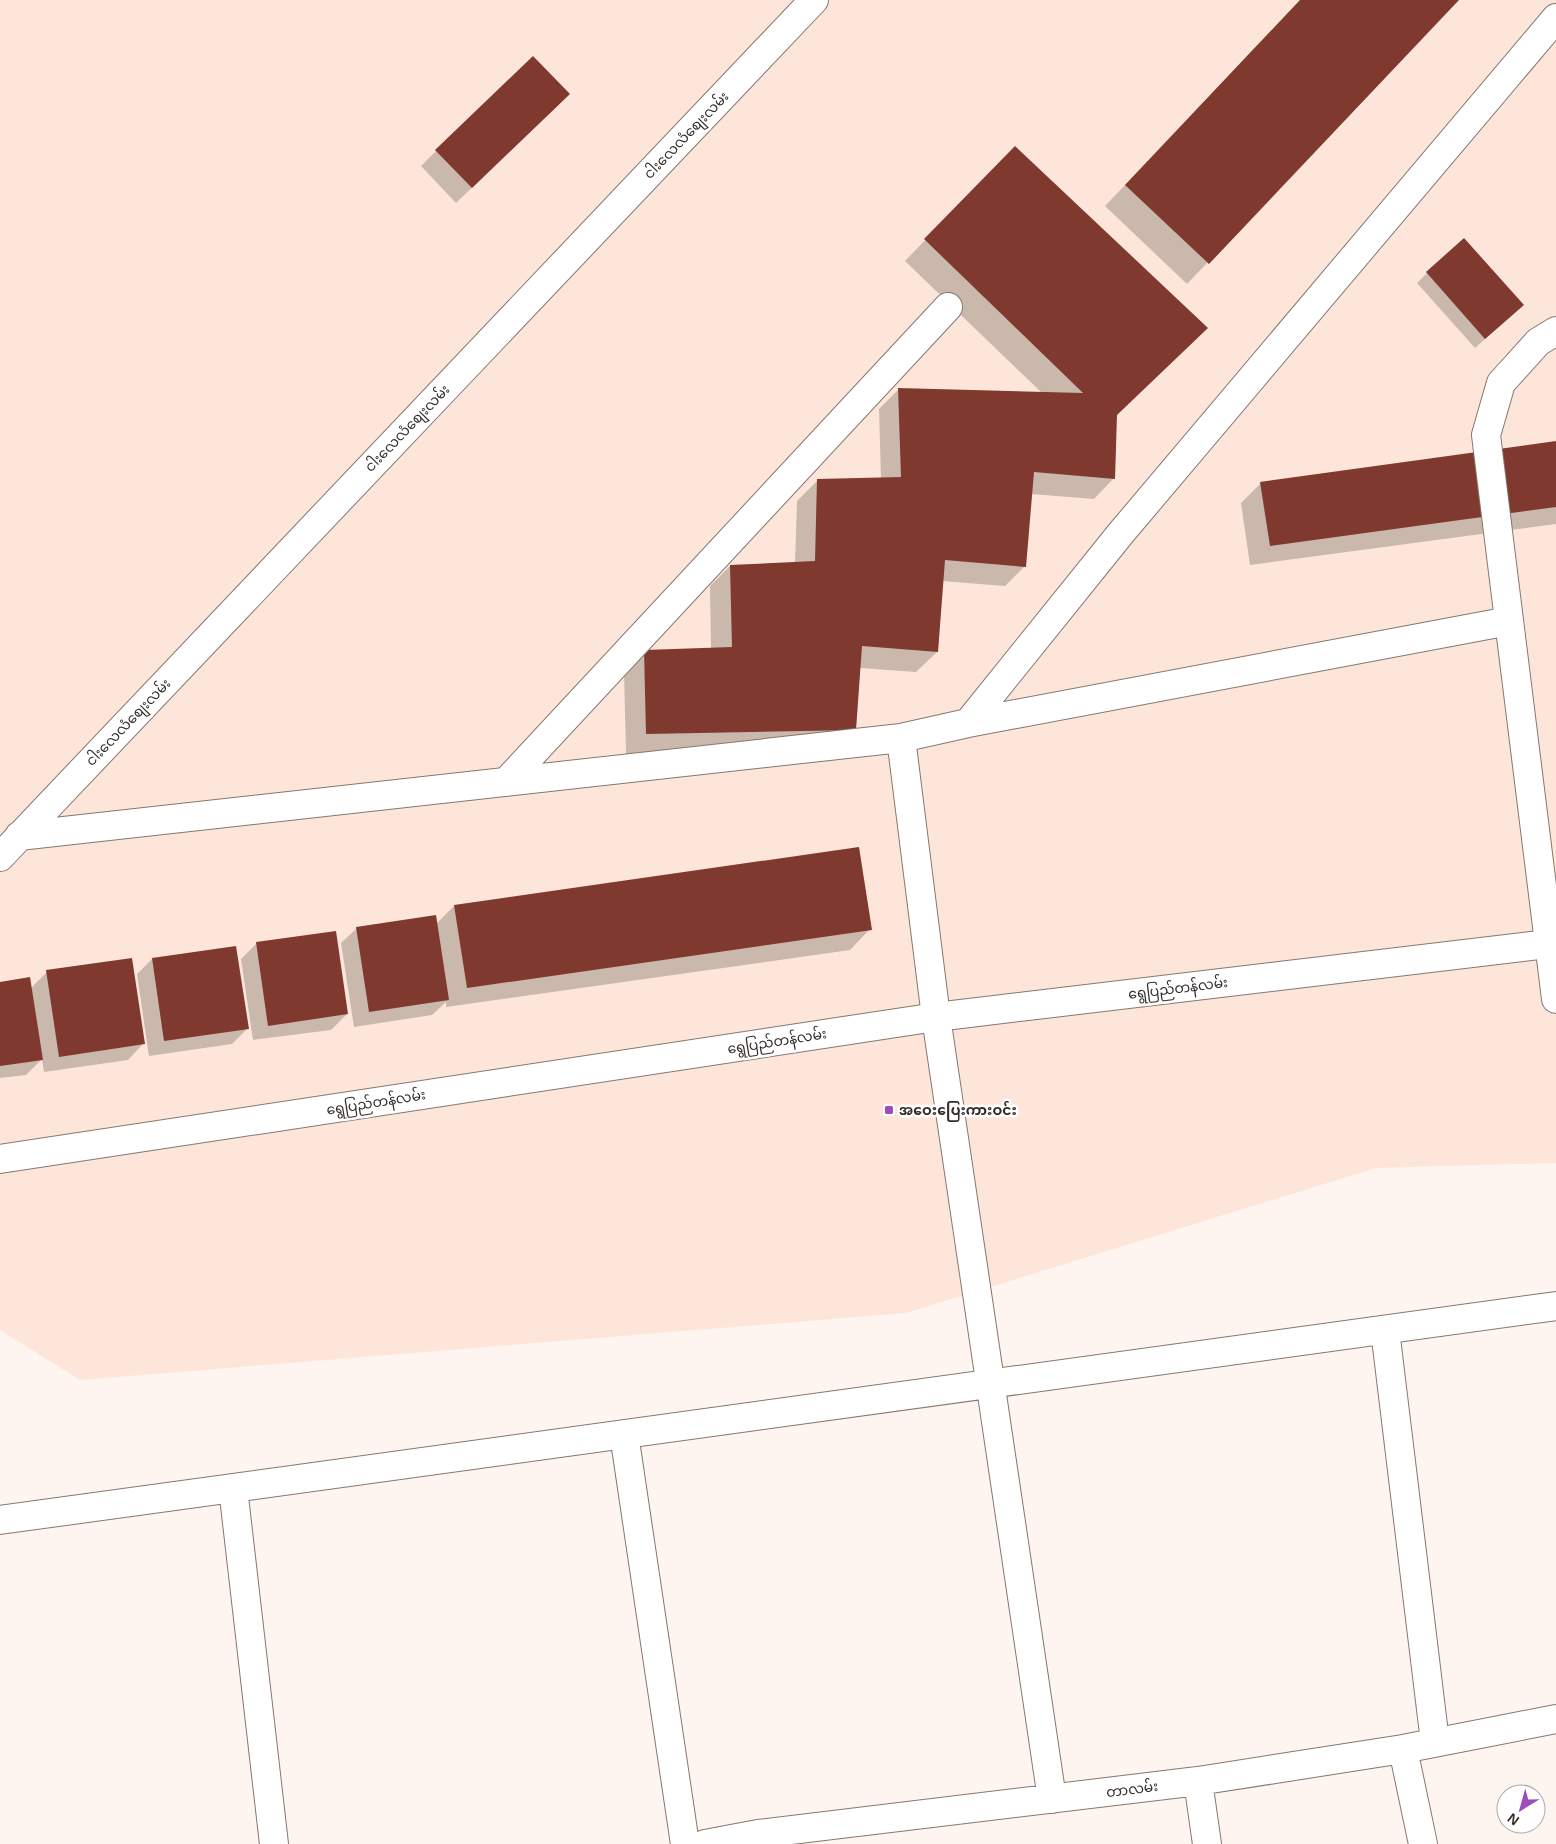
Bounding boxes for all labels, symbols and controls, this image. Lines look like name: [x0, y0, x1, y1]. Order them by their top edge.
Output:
street label: ငါးလေလံစျေးလမ်း: [639, 87, 734, 185]
street label: ငါးလေလံစျေးလမ်း: [360, 380, 455, 478]
street label: ငါးလေလံစျေးလမ်း: [81, 674, 176, 772]
street label: ရွေပြည်တန်လမ်း: [1127, 972, 1229, 1006]
street label: ရွေပြည်တန်လမ်း: [726, 1023, 828, 1061]
street label: ရွေပြည်တန်လမ်း: [325, 1084, 427, 1122]
place label: အဝေးပြေးကားဝင်း: [899, 1100, 1017, 1122]
marker: အဝေးပြေးကားဝင်း: [883, 1104, 895, 1116]
street label: တာလမ်း: [1105, 1776, 1159, 1800]
north arrow: [1496, 1784, 1546, 1834]
text: N: [1504, 1810, 1522, 1829]

